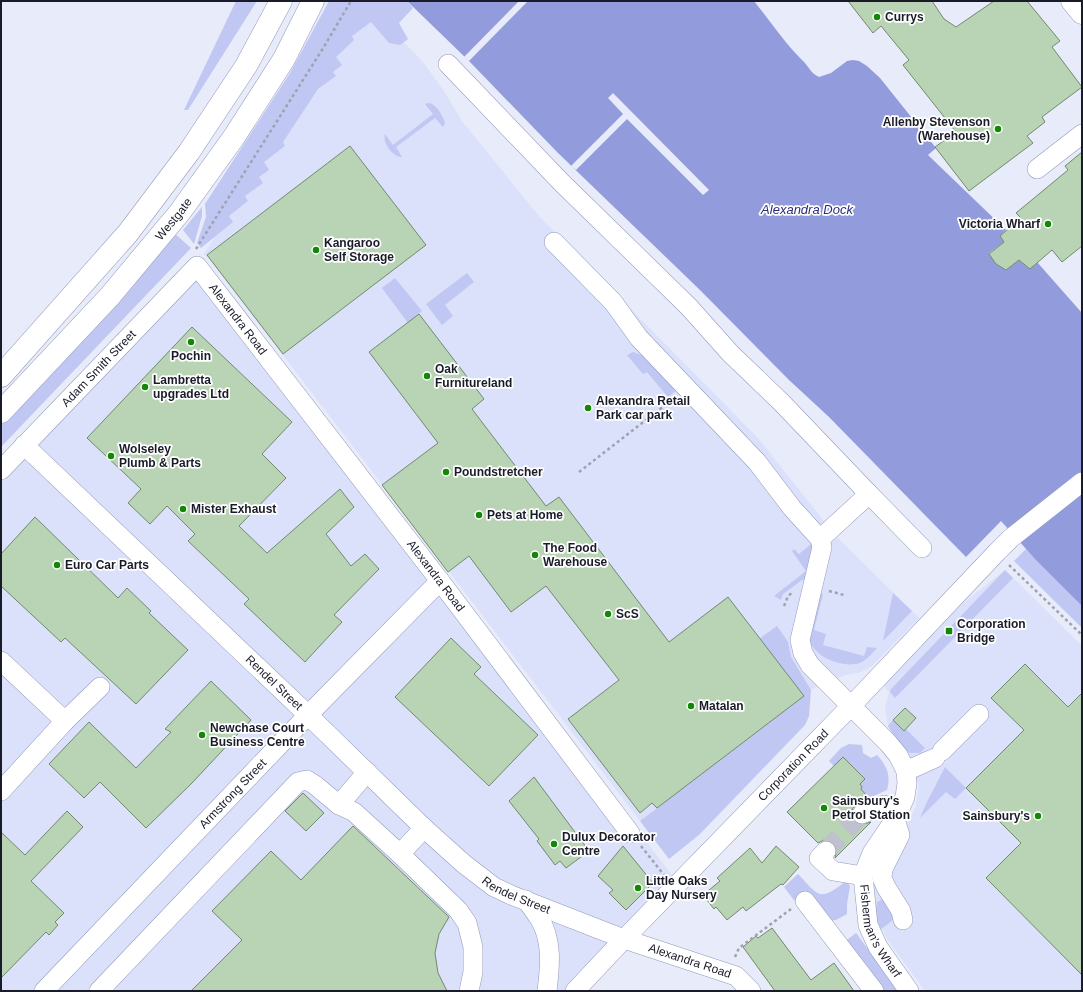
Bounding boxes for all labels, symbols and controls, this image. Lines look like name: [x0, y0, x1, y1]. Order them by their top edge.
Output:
place label: Currys: [885, 10, 924, 24]
marker: Currys: [872, 12, 882, 22]
place label: Allenby Stevenson (Warehouse): [883, 115, 990, 143]
marker: Allenby Stevenson (Warehouse): [993, 124, 1003, 134]
street label: Westgate: [152, 195, 195, 243]
water label: Alexandra Dock: [760, 202, 854, 217]
place label: Victoria Wharf: [959, 217, 1041, 231]
marker: Victoria Wharf: [1043, 219, 1053, 229]
place label: Kangaroo Self Storage: [324, 236, 394, 264]
marker: Kangaroo Self Storage: [311, 245, 321, 255]
street label: Alexandra Road: [206, 281, 270, 358]
street label: Adam Smith Street: [59, 327, 139, 410]
marker: Pochin: [186, 337, 196, 347]
place label: Pochin: [171, 349, 211, 363]
place label: Oak Furnitureland: [435, 362, 512, 390]
marker: Oak Furnitureland: [422, 371, 432, 381]
place label: Lambretta upgrades Ltd: [153, 373, 229, 401]
marker: Lambretta upgrades Ltd: [140, 382, 150, 392]
place label: Alexandra Retail Park car park: [596, 394, 690, 422]
marker: Alexandra Retail Park car park: [583, 403, 593, 413]
place label: Wolseley Plumb & Parts: [119, 442, 201, 470]
marker: Wolseley Plumb & Parts: [106, 451, 116, 461]
place label: Poundstretcher: [454, 465, 543, 479]
marker: Poundstretcher: [441, 467, 451, 477]
place label: Mister Exhaust: [191, 502, 276, 516]
marker: Mister Exhaust: [178, 504, 188, 514]
place label: Pets at Home: [487, 508, 563, 522]
marker: Pets at Home: [474, 510, 484, 520]
street label: Alexandra Road: [404, 537, 467, 614]
place label: The Food Warehouse: [543, 541, 608, 569]
marker: The Food Warehouse: [530, 550, 540, 560]
place label: Euro Car Parts: [65, 558, 149, 572]
marker: Euro Car Parts: [52, 560, 62, 570]
place label: ScS: [616, 607, 639, 621]
marker: ScS: [603, 609, 613, 619]
place label: Corporation Bridge: [957, 617, 1026, 645]
marker: Corporation Bridge: [944, 626, 954, 636]
street label: Rendel Street: [243, 652, 306, 714]
place label: Matalan: [699, 699, 744, 713]
marker: Matalan: [686, 701, 696, 711]
place label: Newchase Court Business Centre: [210, 721, 305, 749]
street label: Corporation Road: [755, 726, 831, 804]
marker: Newchase Court Business Centre: [197, 730, 207, 740]
street label: Armstrong Street: [196, 756, 270, 831]
place label: Sainsbury's Petrol Station: [832, 794, 910, 822]
marker: Sainsbury's Petrol Station: [819, 803, 829, 813]
place label: Sainsbury's: [962, 809, 1030, 823]
marker: Sainsbury's: [1033, 811, 1043, 821]
place label: Dulux Decorator Centre: [562, 830, 656, 858]
marker: Dulux Decorator Centre: [549, 839, 559, 849]
street label: Rendel Street: [479, 873, 553, 917]
place label: Little Oaks Day Nursery: [646, 874, 717, 902]
marker: Little Oaks Day Nursery: [633, 883, 643, 893]
street label: Fisherman's Wharf: [857, 884, 905, 981]
street label: Alexandra Road: [647, 941, 733, 981]

